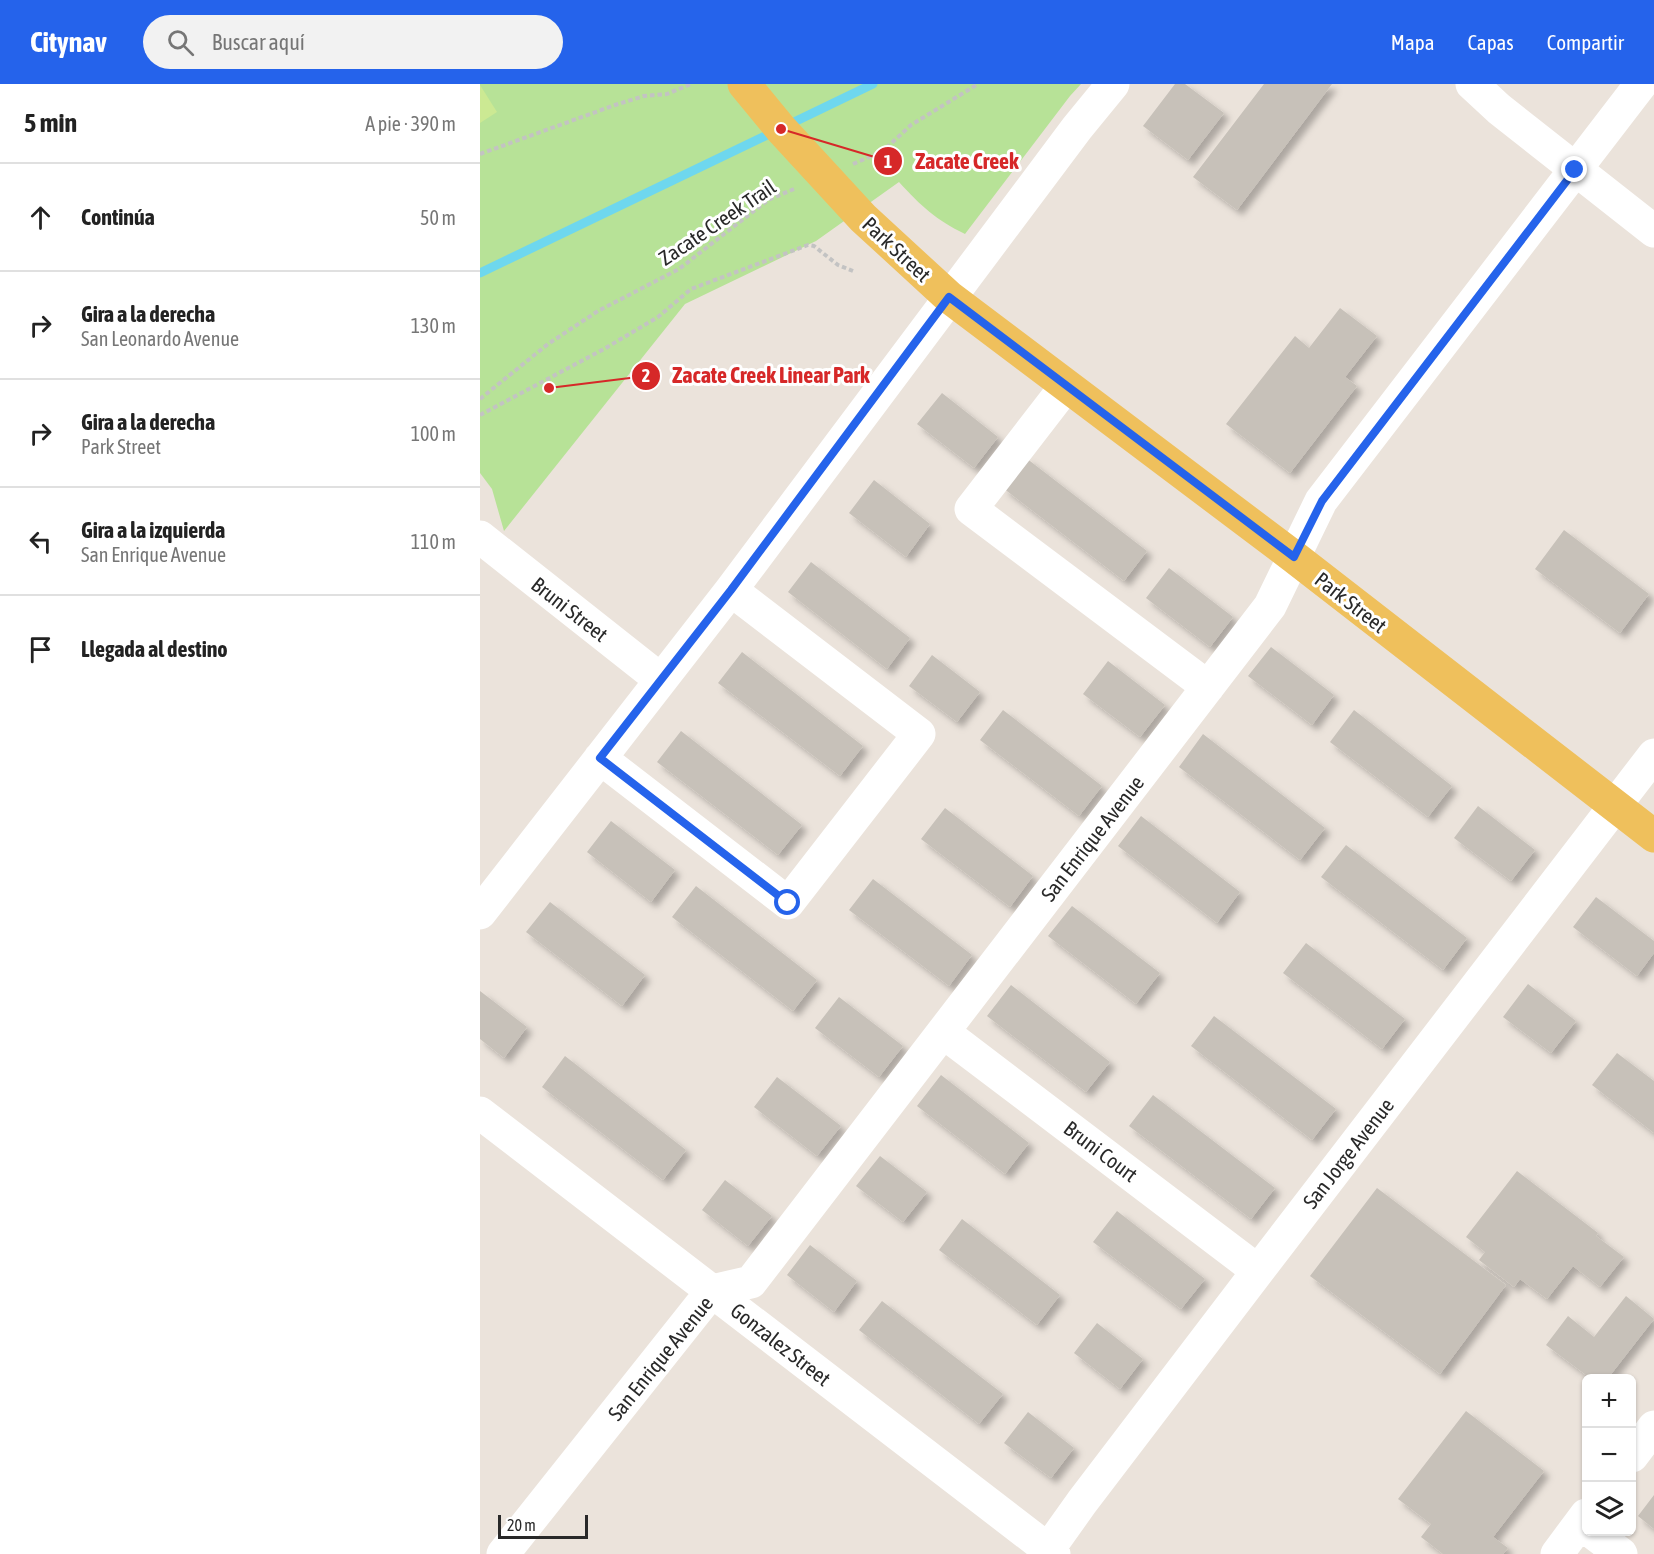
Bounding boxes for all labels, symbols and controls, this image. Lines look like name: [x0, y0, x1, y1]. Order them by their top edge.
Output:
search box: [143, 15, 563, 69]
text: Citynav: [30, 26, 107, 58]
icon: search: [164, 26, 197, 59]
text: Buscar aquí: [212, 29, 305, 55]
text: Mapa: [1391, 30, 1434, 54]
text: Capas: [1467, 30, 1514, 54]
text: Compartir: [1547, 30, 1624, 54]
text: 5 min: [24, 108, 77, 138]
text: A pie · 390 m: [365, 112, 456, 135]
callout: Zacate Creek: [873, 141, 1030, 181]
text: Zacate Creek: [915, 148, 1019, 174]
text: 1: [884, 151, 892, 172]
route end: [1561, 156, 1587, 182]
street label: Zacate Creek Trail: [654, 174, 780, 270]
icon: ahead: [24, 201, 57, 234]
text: Continúa: [81, 204, 155, 230]
text: 50 m: [420, 206, 456, 229]
street label: Park Street: [858, 212, 936, 286]
text: Gira a la derecha: [81, 301, 215, 327]
icon: right: [24, 309, 57, 342]
text: 130 m: [411, 314, 456, 337]
text: San Leonardo Avenue: [81, 327, 239, 350]
callout: Zacate Creek Linear Park: [631, 356, 882, 396]
text: Zacate Creek Linear Park: [672, 362, 870, 388]
text: 2: [642, 365, 650, 386]
text: Gira a la derecha: [81, 409, 215, 435]
icon: right: [24, 417, 57, 450]
text: 100 m: [411, 422, 456, 445]
text: Park Street: [81, 435, 161, 458]
text: Gira a la izquierda: [81, 517, 225, 543]
icon: left: [24, 525, 57, 558]
text: 110 m: [411, 530, 456, 553]
text: San Enrique Avenue: [81, 543, 226, 566]
street label: Park Street: [1311, 567, 1391, 637]
street label: Bruni Street: [527, 572, 613, 646]
icon: arrive: [24, 633, 57, 666]
text: Llegada al destino: [81, 636, 228, 662]
street label: San Enrique Avenue: [1036, 771, 1148, 905]
route start: [774, 889, 800, 915]
street label: San Jorge Avenue: [1298, 1093, 1398, 1213]
street label: Bruni Court: [1060, 1116, 1142, 1186]
street label: San Enrique Avenue: [603, 1291, 717, 1425]
street label: Gonzalez Street: [726, 1298, 836, 1390]
map controls: [1582, 1374, 1636, 1536]
button: +: [1582, 1374, 1636, 1428]
button: −: [1582, 1428, 1636, 1482]
button: layers: [1582, 1482, 1636, 1536]
scale bar: [498, 1512, 588, 1540]
text: 20 m: [507, 1516, 536, 1534]

